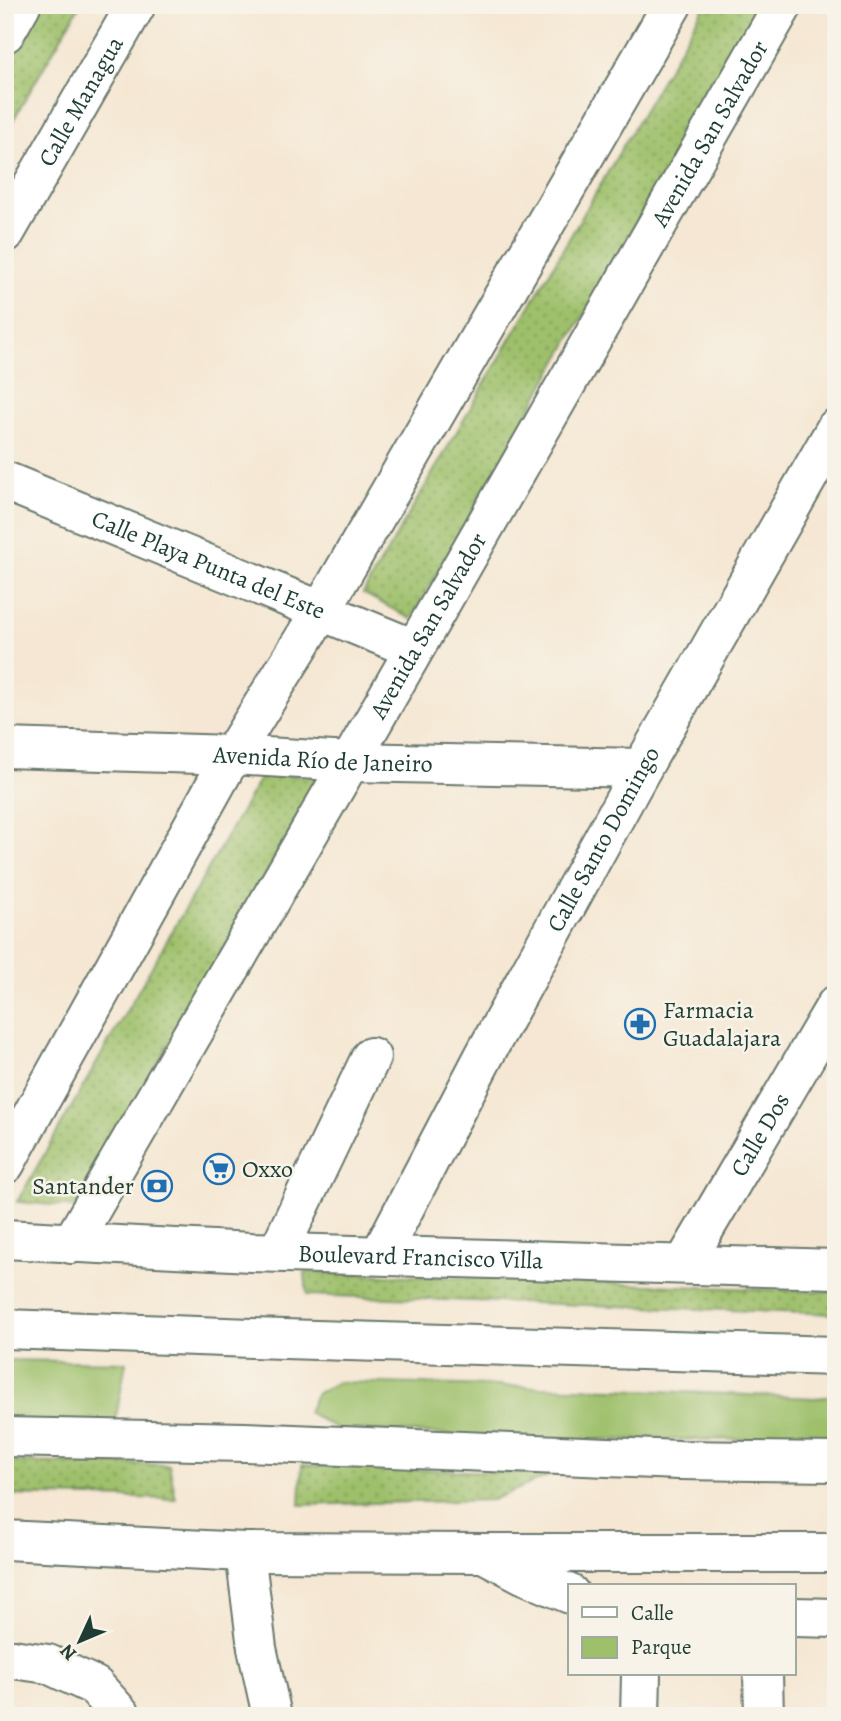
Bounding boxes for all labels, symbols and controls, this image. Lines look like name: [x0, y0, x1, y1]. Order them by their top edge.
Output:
street label: Calle Managua: [31, 30, 131, 172]
street label: Avenida San Salvador: [643, 35, 775, 233]
street label: Calle Playa Punta del Este: [87, 502, 330, 627]
street label: Avenida San Salvador: [362, 527, 494, 725]
street label: Avenida Río de Janeiro: [212, 738, 433, 780]
street label: Calle Santo Domingo: [539, 740, 667, 938]
place label: Farmacia Guadalajara: [663, 994, 782, 1054]
pharmacy icon: Farmacia Guadalajara: [623, 1007, 657, 1041]
street label: Calle Dos: [723, 1087, 797, 1182]
supermarket icon: Oxxo: [202, 1152, 236, 1186]
place label: Oxxo: [242, 1153, 293, 1185]
bank icon: Santander: [140, 1169, 174, 1203]
place label: Santander: [32, 1170, 134, 1202]
street label: Boulevard Francisco Villa: [297, 1237, 545, 1277]
legend: [568, 1584, 796, 1676]
text: Calle: [631, 1599, 674, 1627]
north arrow: [46, 1606, 116, 1676]
text: Parque: [631, 1633, 691, 1661]
text: N: [54, 1638, 83, 1666]

